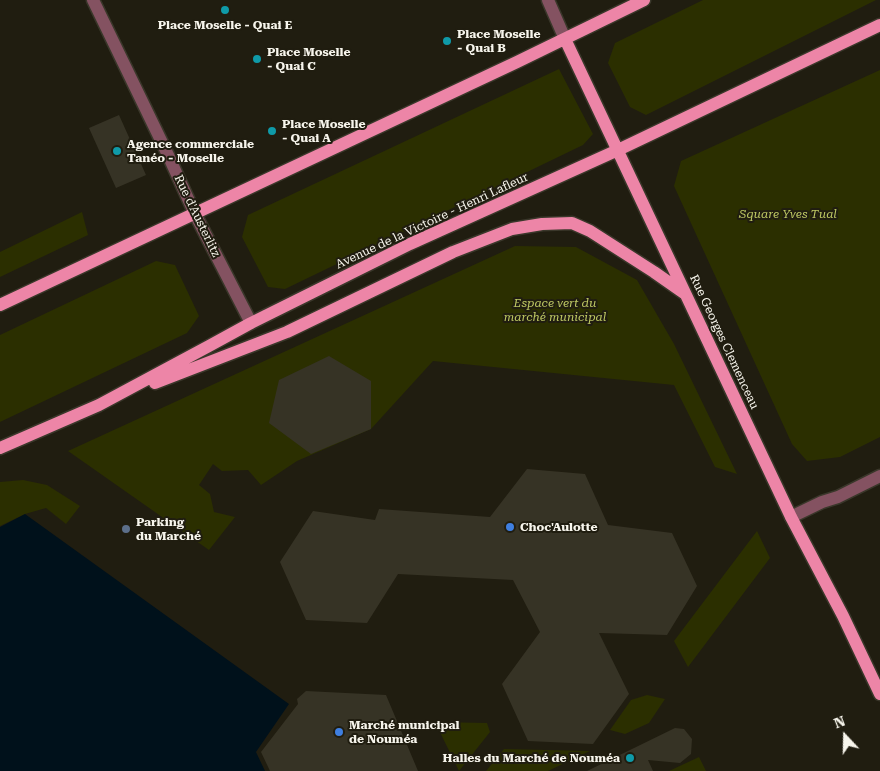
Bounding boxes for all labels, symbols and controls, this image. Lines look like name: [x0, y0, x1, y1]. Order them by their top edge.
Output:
marker: Place Moselle - Quai E: [219, 4, 231, 16]
place label: Place Moselle - Quai E: [158, 18, 292, 32]
place label: Place Moselle - Quai B: [457, 27, 540, 55]
marker: Place Moselle - Quai B: [441, 35, 453, 47]
place label: Place Moselle - Quai C: [267, 45, 350, 73]
marker: Place Moselle - Quai C: [251, 53, 263, 65]
place label: Place Moselle - Quai A: [282, 117, 365, 145]
marker: Place Moselle - Quai A: [266, 125, 278, 137]
place label: Agence commerciale Tanéo - Moselle: [127, 137, 254, 165]
marker: Agence commerciale Tanéo - Moselle: [111, 145, 123, 157]
street label: Avenue de la Victoire - Henri Lafleur: [333, 170, 531, 272]
street label: Rue d'Austerlitz: [171, 173, 223, 259]
park label: Square Yves Tual: [739, 207, 837, 221]
street label: Rue Georges Clemenceau: [686, 272, 762, 412]
park label: Espace vert du marché municipal: [504, 296, 606, 324]
place label: Parking du Marché: [136, 515, 201, 543]
place label: Choc'Aulotte: [520, 520, 598, 534]
marker: Choc'Aulotte: [504, 521, 516, 533]
marker: Parking du Marché: [120, 523, 132, 535]
north arrow: [820, 711, 870, 761]
text: N: [832, 713, 848, 731]
place label: Marché municipal de Nouméa: [349, 718, 459, 746]
marker: Marché municipal de Nouméa: [333, 726, 345, 738]
place label: Halles du Marché de Nouméa: [442, 751, 620, 765]
marker: Halles du Marché de Nouméa: [624, 752, 636, 764]

